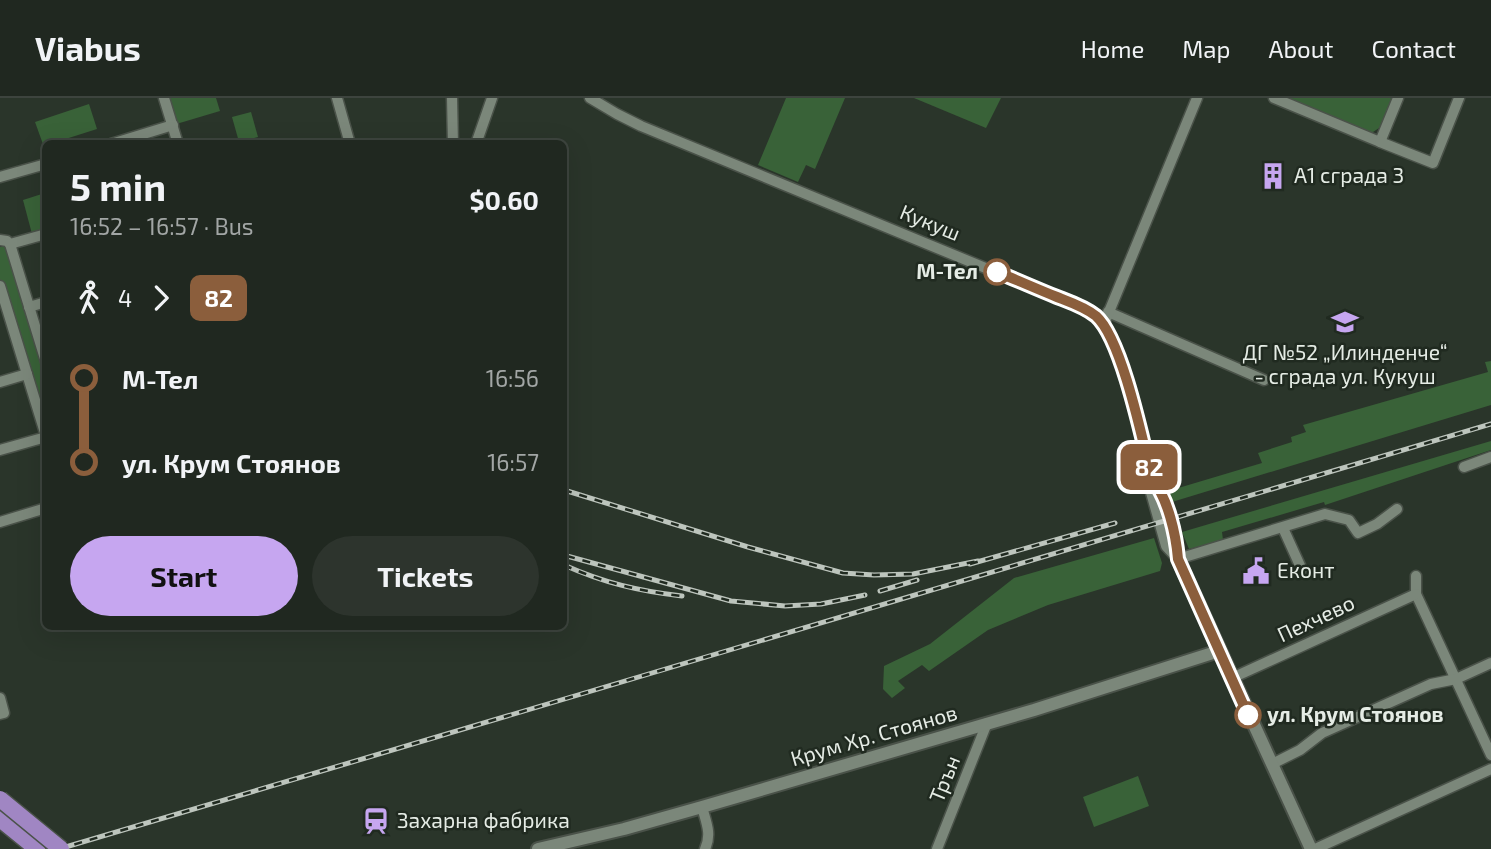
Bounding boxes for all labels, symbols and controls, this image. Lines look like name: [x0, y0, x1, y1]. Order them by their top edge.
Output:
text: Viabus: [35, 28, 141, 68]
text: Home: [1081, 34, 1144, 63]
text: Map: [1182, 34, 1230, 63]
text: About: [1268, 34, 1334, 63]
text: Contact: [1372, 34, 1456, 63]
building icon: А1 сграда 3: [1258, 161, 1288, 191]
place label: А1 сграда 3: [1294, 162, 1404, 187]
text: 5 min: [70, 163, 166, 209]
text: $0.60: [469, 184, 539, 215]
street label: Кукуш: [896, 198, 964, 246]
text: 16:52 – 16:57 · Bus: [70, 212, 253, 240]
place label: М-Тел: [916, 258, 978, 283]
marker: М-Тел: [984, 259, 1010, 285]
icon: walk: [70, 279, 108, 317]
icon: forward: [142, 279, 180, 317]
text: 82: [204, 283, 233, 312]
text: 4: [118, 284, 132, 312]
school or university icon: ДГ №52 „Илинденче“ - сграда ул. Кукуш: [1330, 307, 1360, 337]
place label: ДГ №52 „Илинденче“ - сграда ул. Кукуш: [1243, 339, 1447, 389]
text: М-Тел: [122, 363, 198, 394]
text: 16:56: [486, 364, 539, 392]
line badge: 82: [1118, 444, 1180, 490]
text: ул. Крум Стоянов: [122, 447, 341, 478]
text: 16:57: [487, 448, 539, 476]
text: 82: [1135, 452, 1163, 481]
button: Start: [70, 536, 298, 616]
button: Tickets: [312, 536, 539, 616]
public building icon: Еконт: [1241, 556, 1271, 586]
place label: Еконт: [1277, 557, 1334, 582]
street label: Пехчево: [1273, 589, 1358, 646]
street label: Крум Хр. Стоянов: [787, 699, 960, 771]
place label: ул. Крум Стоянов: [1267, 701, 1444, 726]
marker: ул. Крум Стоянов: [1235, 702, 1261, 728]
street label: Трън: [923, 751, 964, 805]
station icon: Захарна фабрика: [361, 806, 391, 836]
place label: Захарна фабрика: [397, 807, 570, 832]

